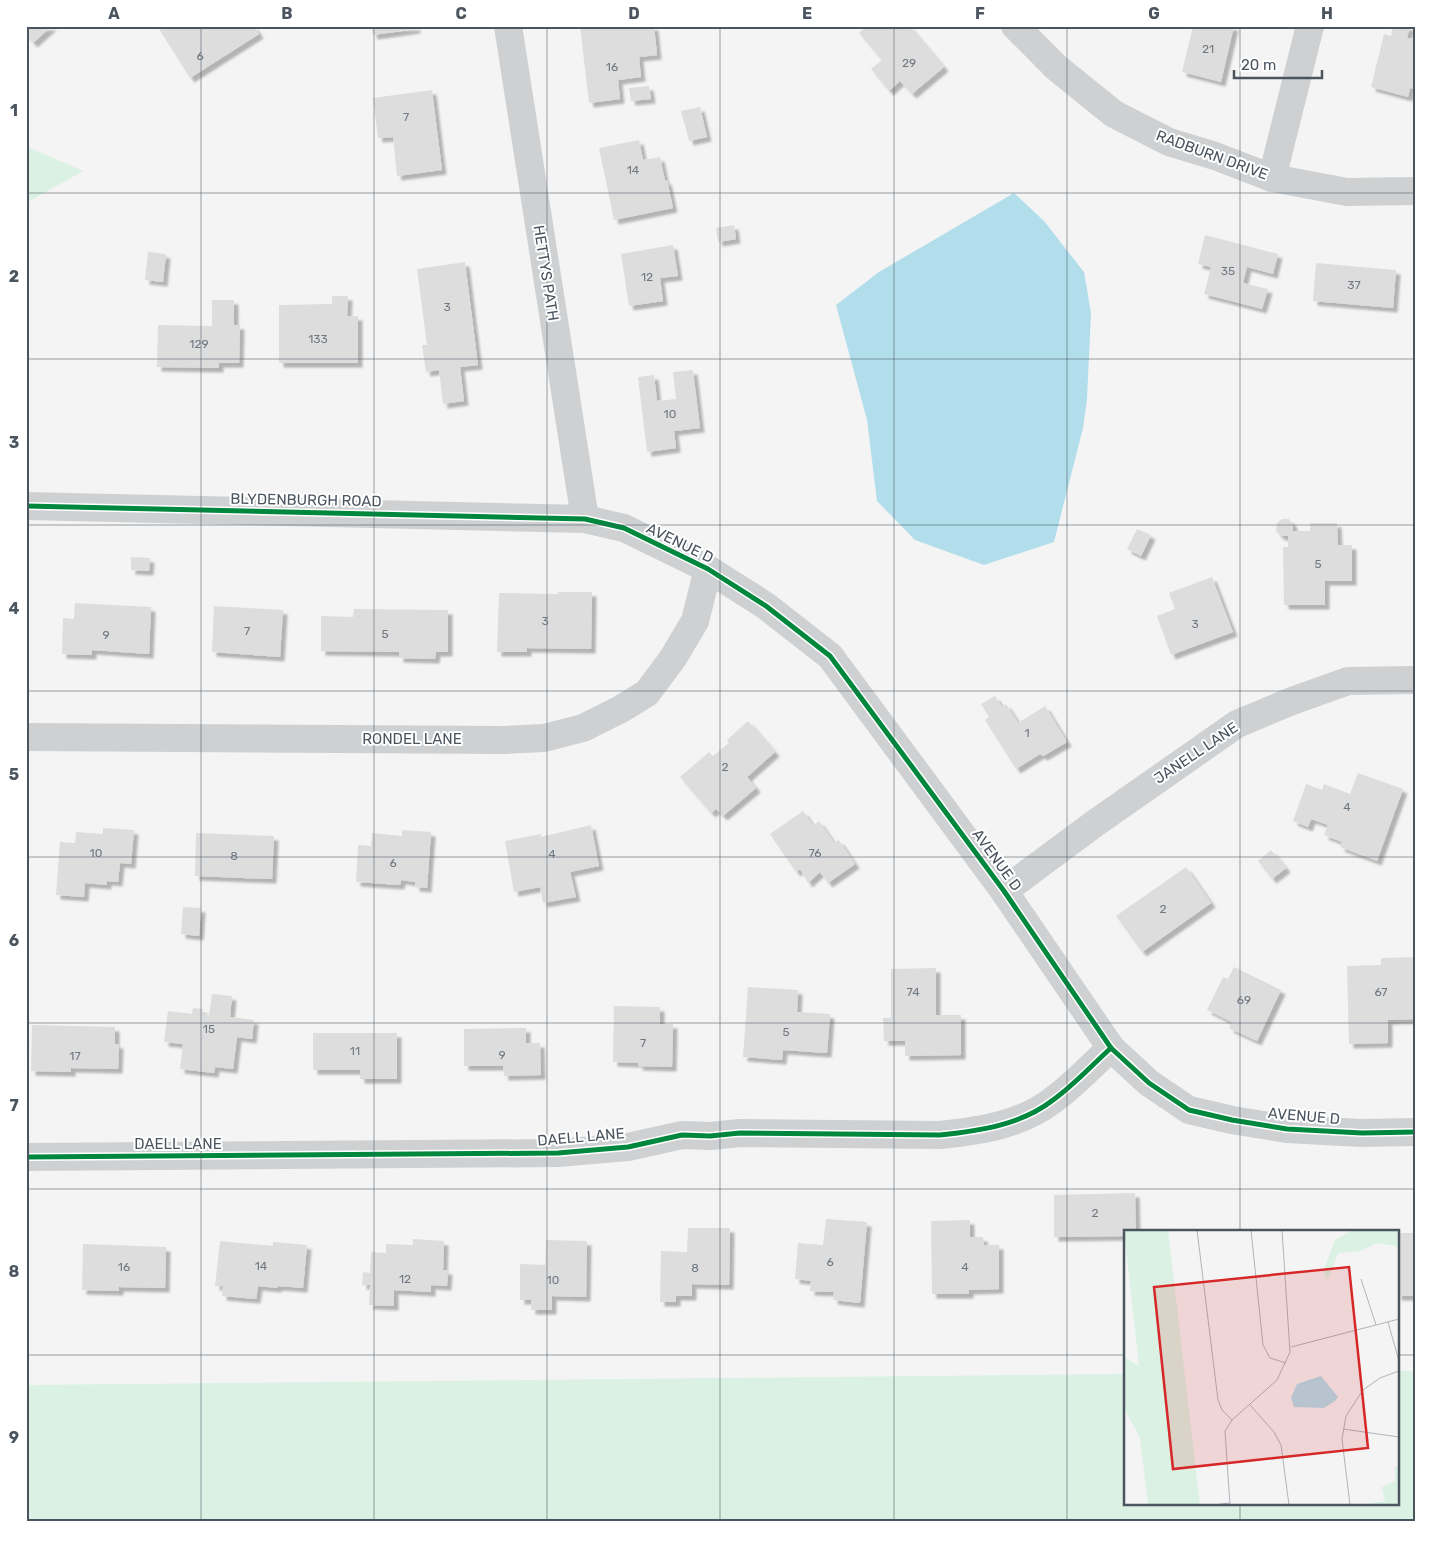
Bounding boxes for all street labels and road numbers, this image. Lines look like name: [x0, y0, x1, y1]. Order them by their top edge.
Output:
street label: RADBURN DRIVE: [1154, 126, 1270, 184]
street label: HETTYS PATH: [530, 224, 562, 322]
street label: BLYDENBURGH ROAD: [230, 490, 382, 510]
street label: AVENUE D: [644, 519, 716, 567]
street label: JANELL LANE: [1151, 718, 1241, 788]
street label: RONDEL LANE: [362, 730, 462, 748]
street label: AVENUE D: [968, 825, 1026, 895]
street label: AVENUE D: [1267, 1104, 1341, 1128]
street label: DAELL LANE: [537, 1124, 625, 1150]
street label: DAELL LANE: [134, 1135, 222, 1153]

